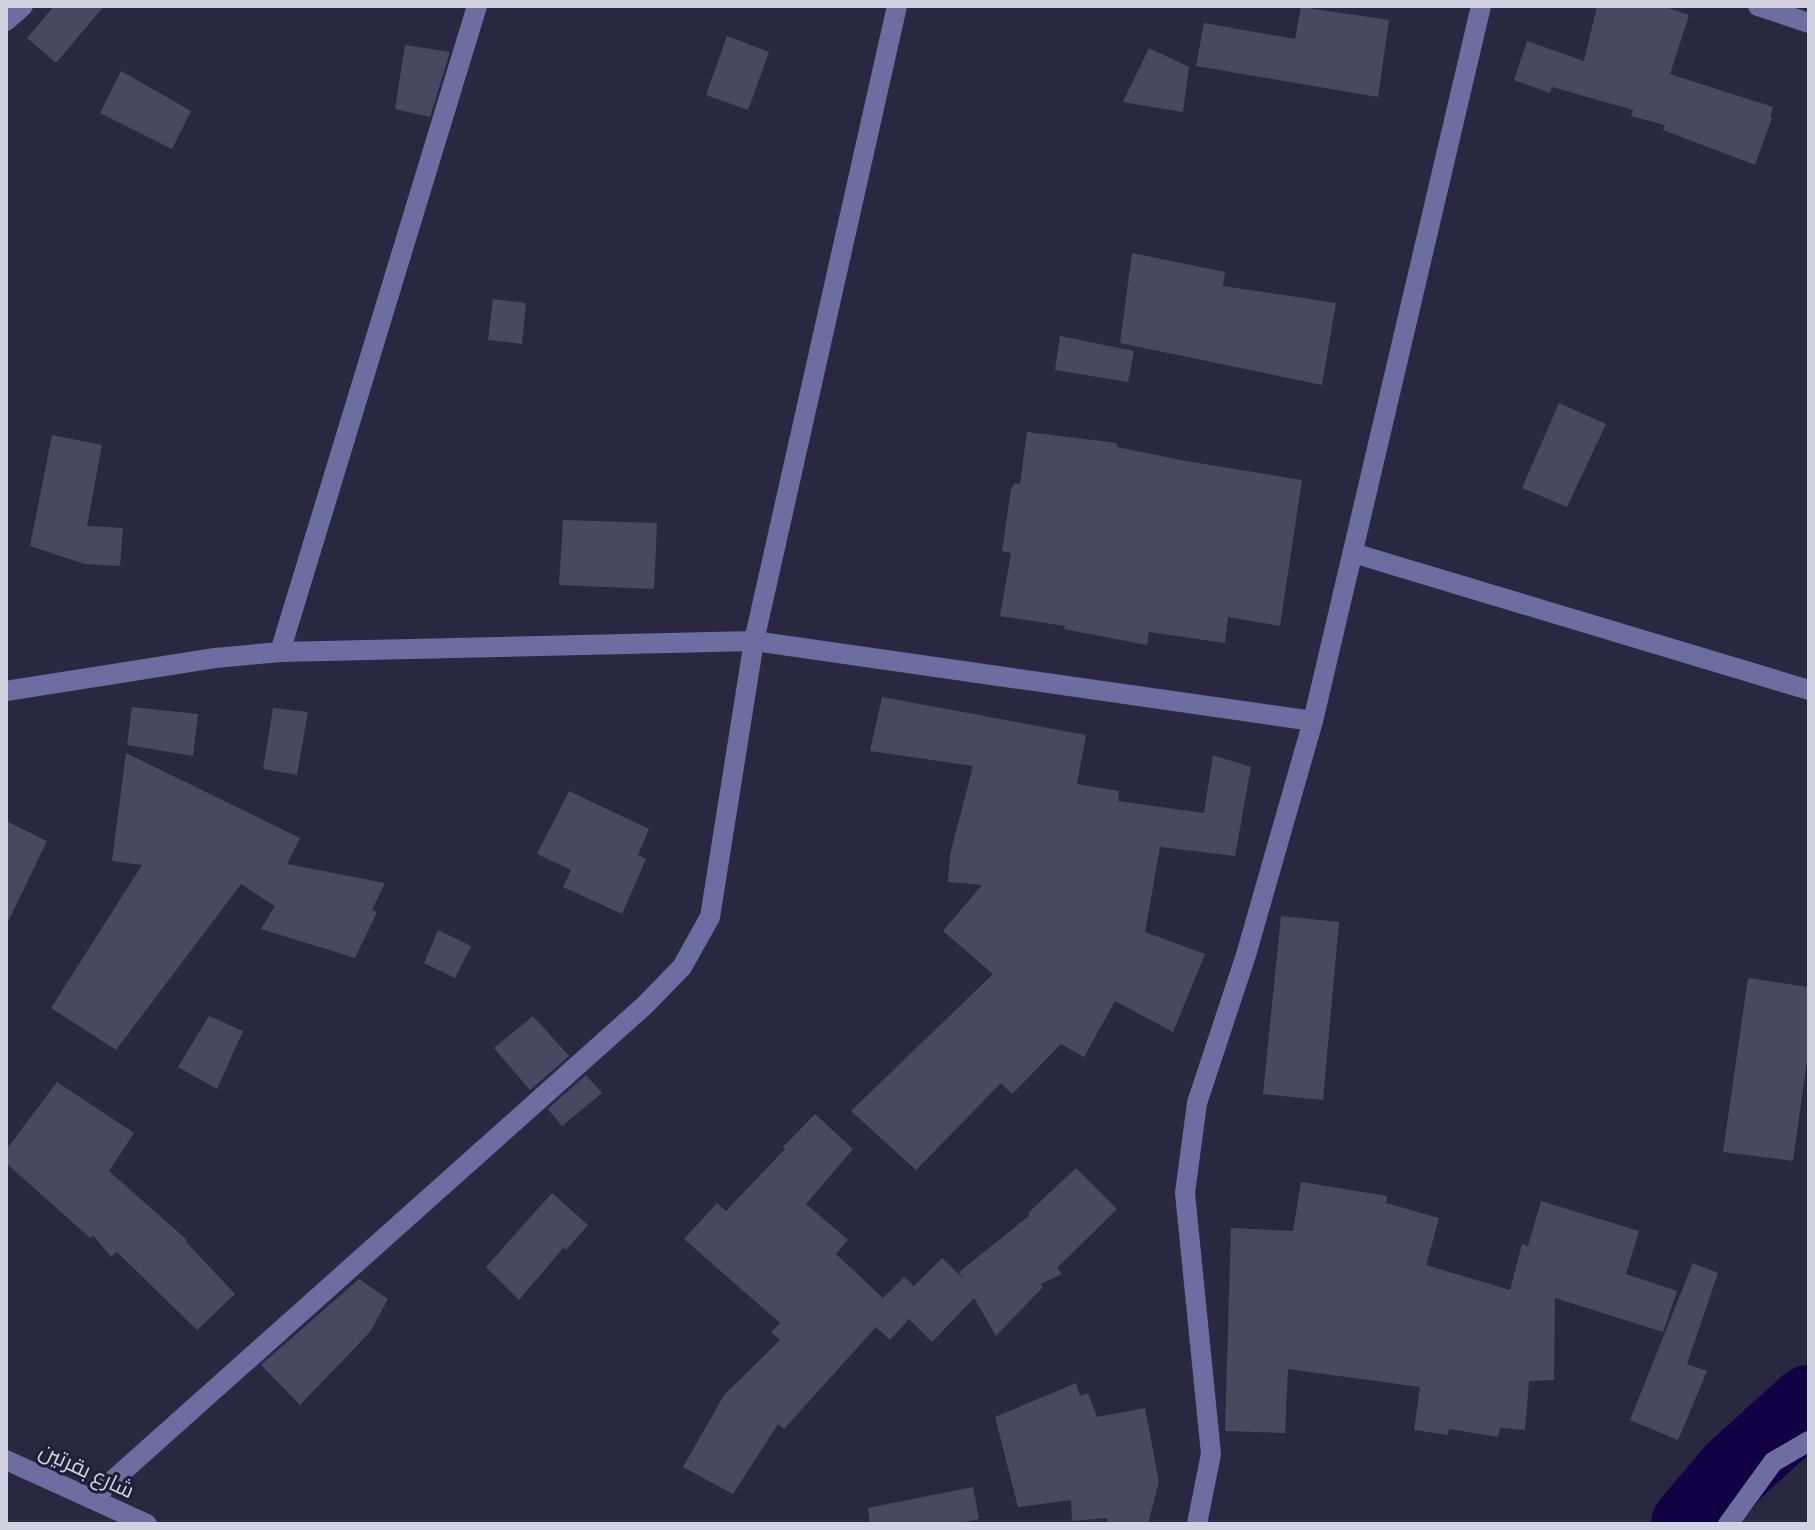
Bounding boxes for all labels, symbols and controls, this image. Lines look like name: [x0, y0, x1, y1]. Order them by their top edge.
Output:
street label: شارع بقرتين: [34, 1433, 140, 1507]

